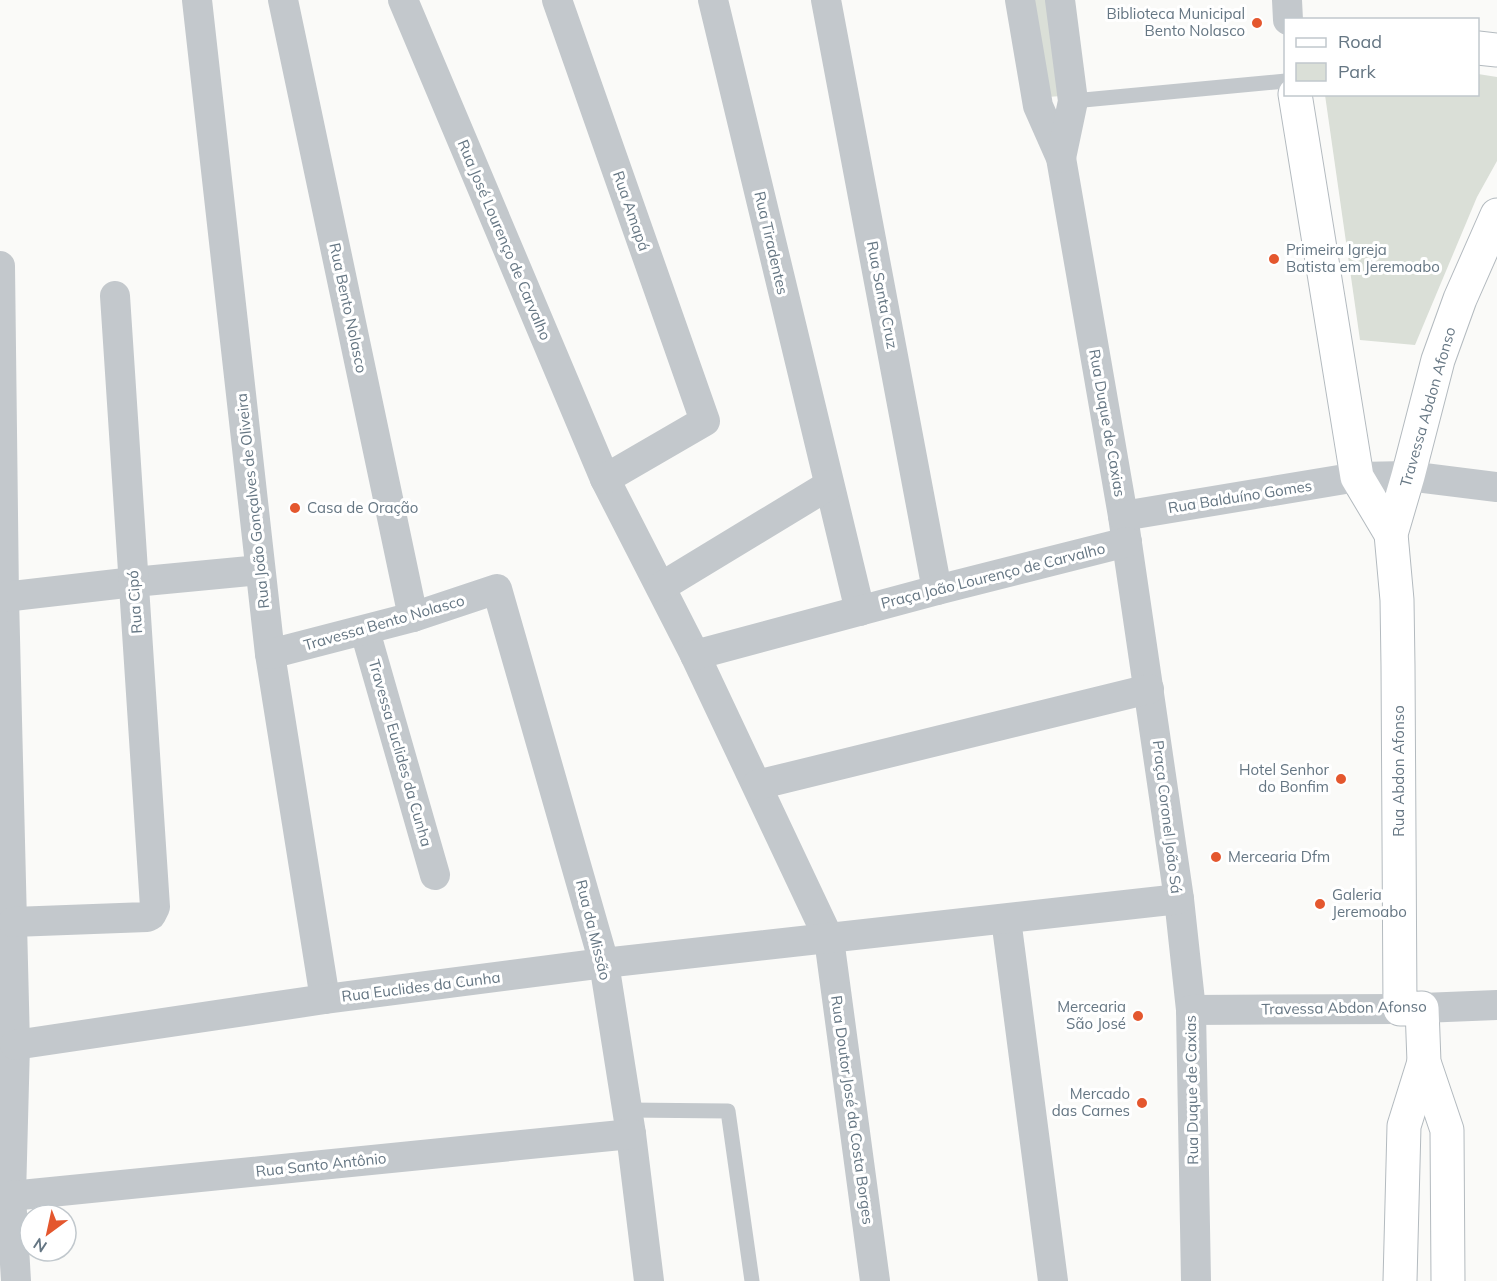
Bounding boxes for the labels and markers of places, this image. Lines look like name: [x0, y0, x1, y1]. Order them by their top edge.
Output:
place label: Biblioteca Municipal Bento Nolasco: [1107, 4, 1245, 40]
marker: Biblioteca Municipal Bento Nolasco: [1250, 16, 1264, 30]
place label: Primeira Igreja Batista em Jeremoabo: [1286, 240, 1440, 276]
marker: Primeira Igreja Batista em Jeremoabo: [1267, 252, 1281, 266]
place label: Casa de Oração: [307, 498, 418, 517]
marker: Casa de Oração: [288, 501, 302, 515]
place label: Hotel Senhor do Bonfim: [1239, 760, 1330, 796]
marker: Hotel Senhor do Bonfim: [1334, 772, 1348, 786]
place label: Mercearia Dfm: [1228, 847, 1330, 866]
marker: Mercearia Dfm: [1209, 850, 1223, 864]
place label: Galeria Jeremoabo: [1332, 885, 1407, 921]
marker: Galeria Jeremoabo: [1313, 897, 1327, 911]
place label: Mercearia São José: [1057, 997, 1126, 1033]
marker: Mercearia São José: [1131, 1009, 1145, 1023]
place label: Mercado das Carnes: [1052, 1084, 1130, 1120]
marker: Mercado das Carnes: [1135, 1096, 1149, 1110]

